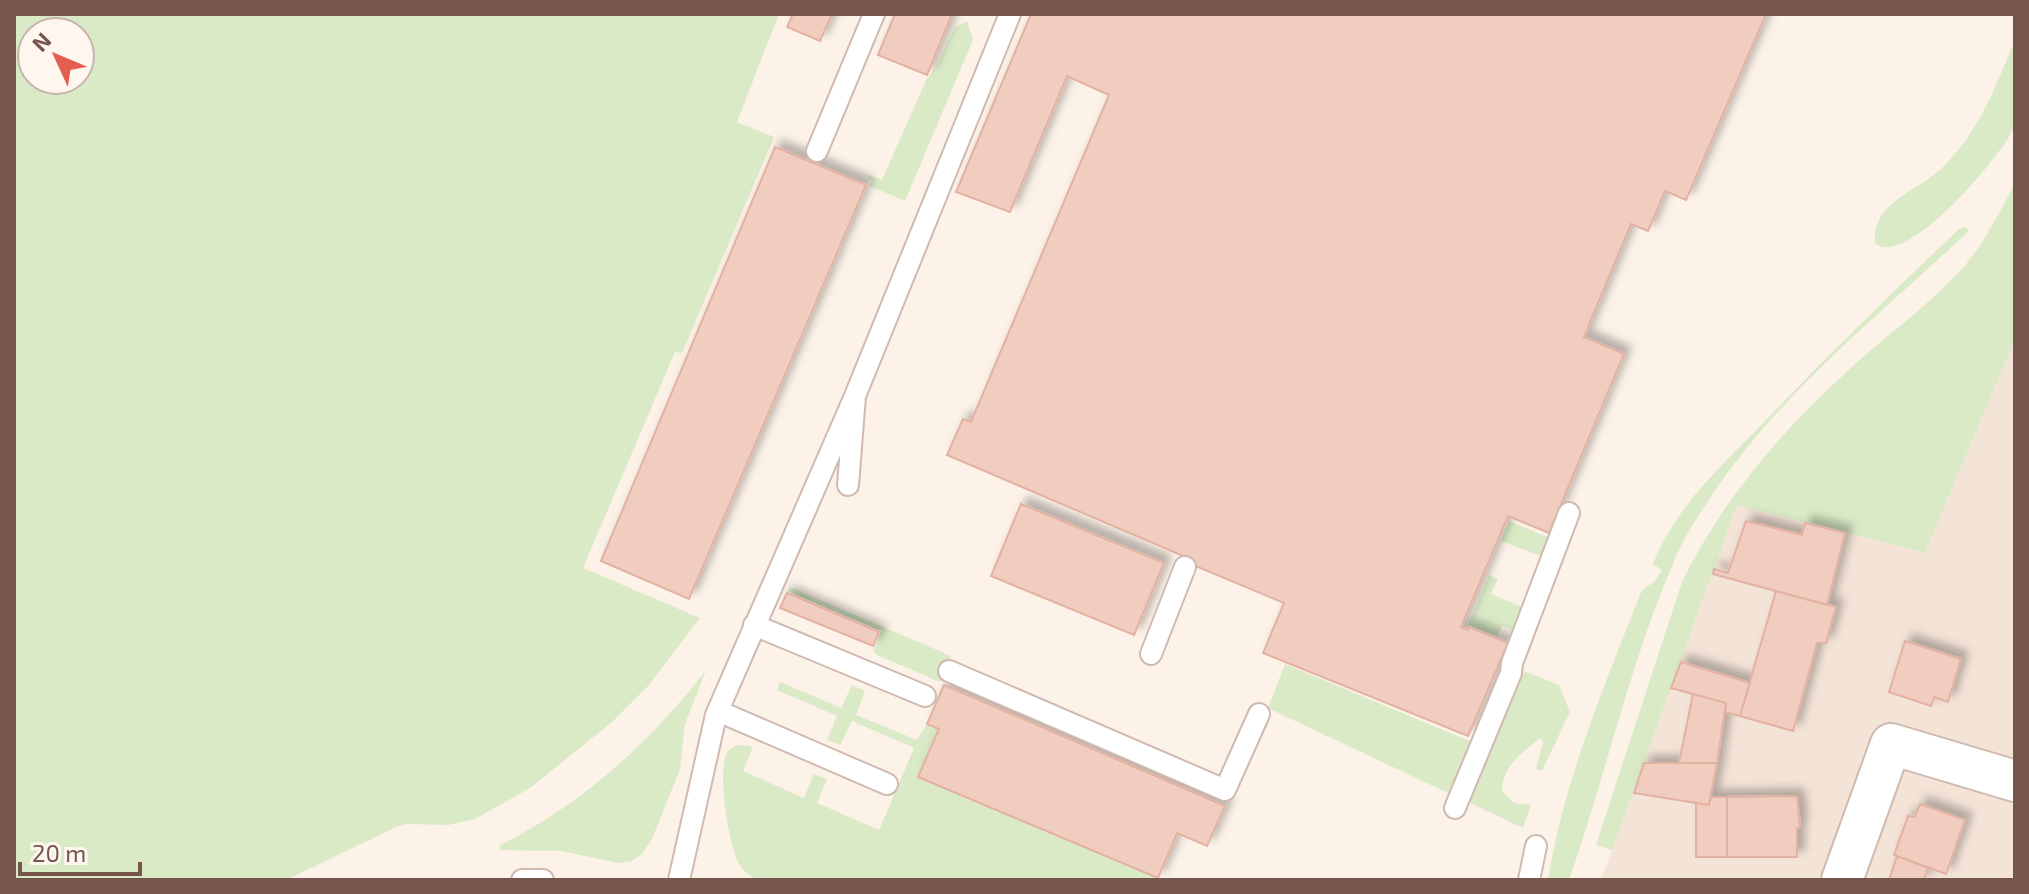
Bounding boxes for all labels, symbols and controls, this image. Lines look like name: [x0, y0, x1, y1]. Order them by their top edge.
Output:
north arrow: [16, 16, 96, 96]
text: N: [26, 27, 56, 56]
scale bar: [20, 826, 140, 876]
text: 20 m: [32, 838, 86, 867]

